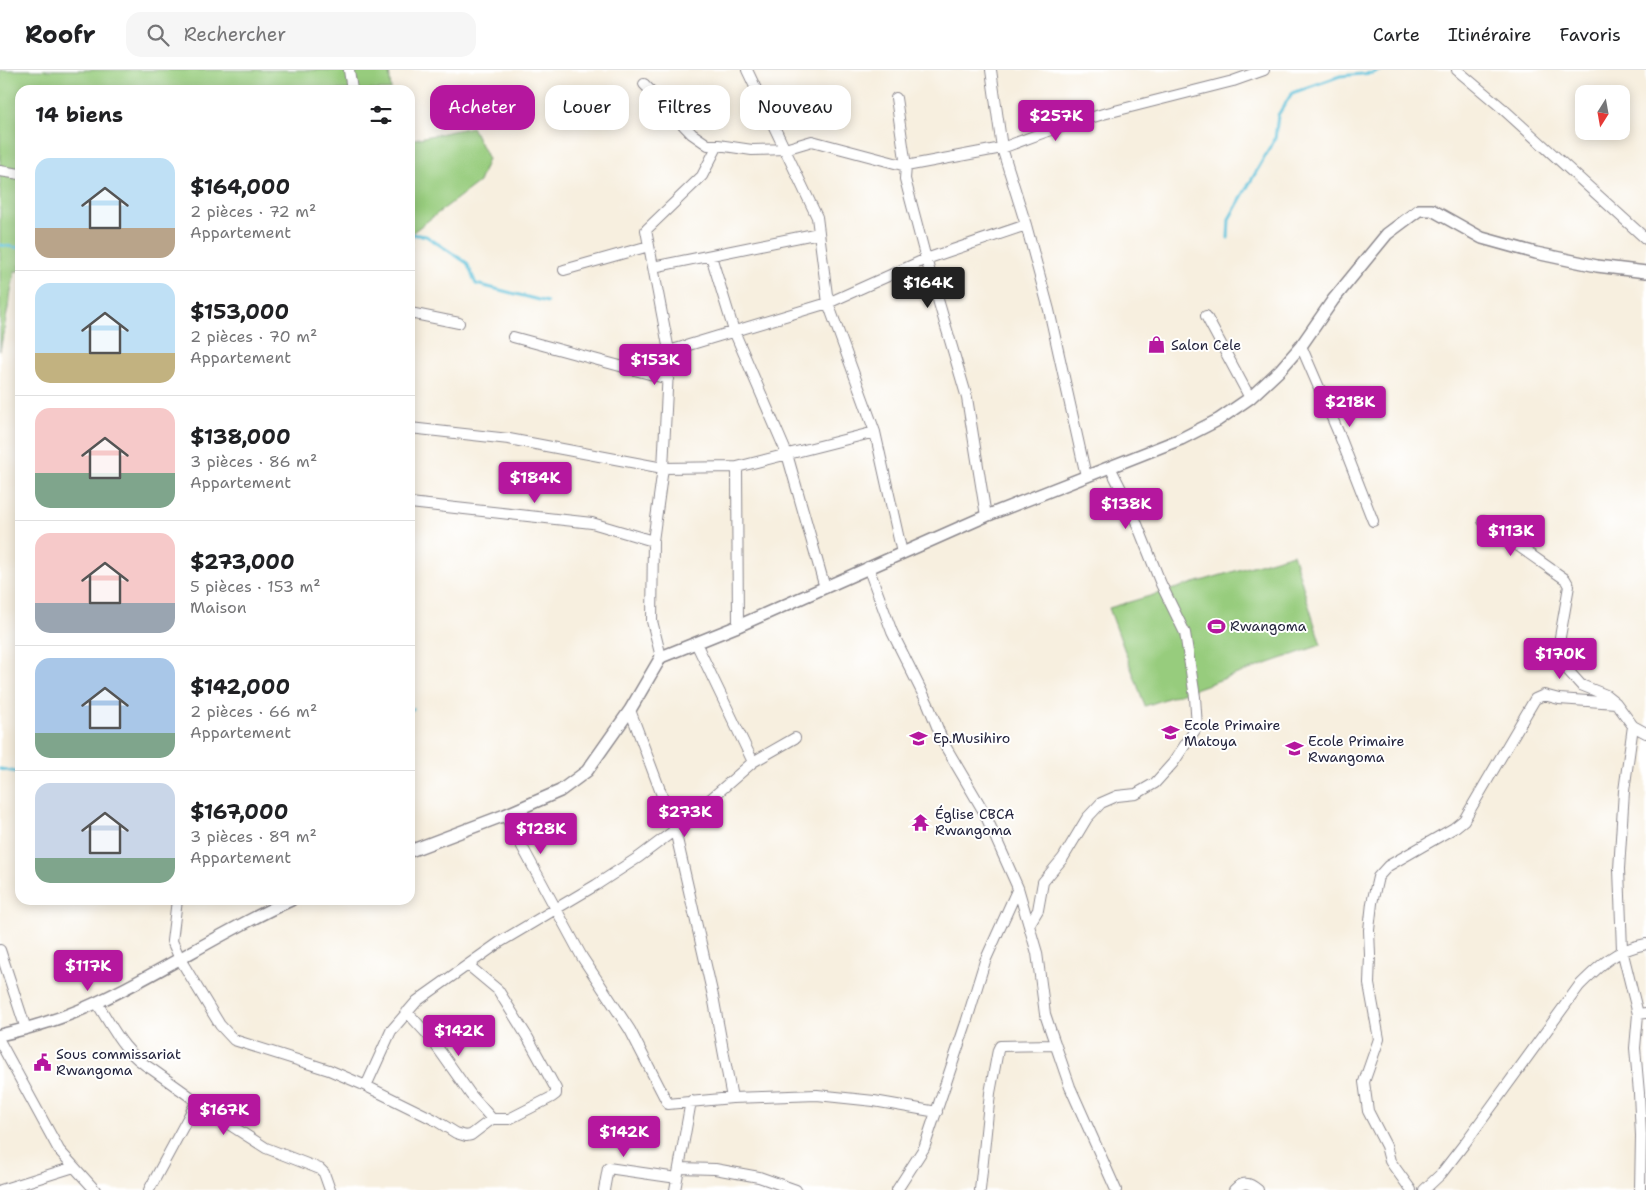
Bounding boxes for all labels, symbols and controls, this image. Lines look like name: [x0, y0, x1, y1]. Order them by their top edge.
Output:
search box: [126, 12, 476, 57]
text: Roofr: [25, 19, 96, 51]
icon: search: [144, 21, 172, 49]
text: Rechercher: [184, 22, 286, 47]
text: Carte: [1373, 23, 1420, 47]
text: Itinéraire: [1448, 23, 1532, 47]
text: Favoris: [1560, 23, 1621, 47]
chip: Acheter: [430, 85, 535, 130]
chip: Louer: [545, 85, 629, 130]
chip: Filtres: [639, 85, 730, 130]
chip: Nouveau: [740, 85, 851, 130]
north arrow: [1575, 85, 1630, 140]
map controls: [1575, 85, 1630, 140]
pin: $257K: [1021, 100, 1091, 142]
text: 14 biens: [35, 101, 123, 129]
icon: filters: [367, 101, 395, 129]
text: $257K: [1029, 105, 1083, 126]
text: $164,000: [190, 173, 290, 201]
icon: home: [75, 178, 135, 238]
text: 2 pièces · 72 m²: [190, 201, 316, 222]
text: Appartement: [190, 222, 291, 243]
pin: $164K: [893, 266, 963, 309]
text: $164K: [903, 272, 953, 293]
text: $153,000: [190, 298, 289, 326]
icon: home: [75, 303, 135, 363]
text: 2 pièces · 70 m²: [190, 326, 317, 347]
shop icon: Salon Cele: [1147, 335, 1167, 355]
place label: Salon Cele: [1171, 336, 1241, 354]
pin: $153K: [620, 344, 690, 386]
text: Appartement: [190, 347, 291, 368]
text: $153K: [630, 349, 680, 370]
pin: $218K: [1315, 386, 1385, 428]
text: $218K: [1325, 391, 1375, 412]
text: $138,000: [190, 423, 291, 451]
icon: home: [75, 428, 135, 488]
text: 3 pièces · 86 m²: [190, 451, 317, 472]
pin: $184K: [500, 462, 570, 504]
text: $184K: [510, 467, 560, 488]
text: Appartement: [190, 472, 291, 493]
pin: $138K: [1091, 488, 1161, 530]
text: $138K: [1101, 493, 1151, 514]
pin: $113K: [1476, 514, 1546, 557]
text: $113K: [1488, 520, 1534, 541]
text: $273,000: [190, 548, 295, 576]
icon: home: [75, 553, 135, 613]
text: 5 pièces · 153 m²: [190, 576, 321, 597]
text: Maison: [190, 597, 247, 618]
sports icon: Rwangoma: [1206, 616, 1226, 636]
place label: Rwangoma: [1230, 617, 1307, 635]
pin: $170K: [1525, 638, 1595, 680]
text: $170K: [1535, 643, 1585, 664]
text: $142,000: [190, 673, 290, 701]
icon: home: [75, 678, 135, 738]
text: 2 pièces · 66 m²: [190, 701, 317, 722]
place label: Ecole Primaire Matoya: [1184, 716, 1280, 750]
text: Appartement: [190, 722, 291, 743]
school or university icon: Ecole Primaire Matoya: [1160, 723, 1180, 743]
school or university icon: Ep.Musihiro: [909, 728, 929, 748]
place label: Ep.Musihiro: [933, 729, 1010, 747]
place label: Ecole Primaire Rwangoma: [1308, 732, 1404, 766]
school or university icon: Ecole Primaire Rwangoma: [1284, 739, 1304, 759]
pin: $273K: [650, 796, 720, 838]
text: $167,000: [190, 798, 288, 826]
text: $273K: [658, 801, 712, 822]
icon: home: [75, 803, 135, 863]
place label: Église CBCA Rwangoma: [935, 805, 1014, 839]
pin: $128K: [506, 812, 576, 855]
temple icon: Église CBCA Rwangoma: [911, 812, 931, 832]
text: $128K: [516, 818, 566, 839]
text: 3 pièces · 89 m²: [190, 826, 317, 847]
text: Appartement: [190, 847, 291, 868]
pin: $117K: [53, 950, 123, 992]
text: $117K: [65, 955, 111, 976]
pin: $142K: [424, 1014, 494, 1057]
text: $142K: [434, 1020, 484, 1041]
place label: Sous commissariat Rwangoma: [56, 1045, 181, 1079]
public building icon: Sous commissariat Rwangoma: [32, 1052, 52, 1072]
pin: $167K: [189, 1094, 259, 1136]
text: $167K: [199, 1099, 249, 1120]
pin: $142K: [589, 1116, 659, 1158]
text: $142K: [599, 1121, 649, 1142]

